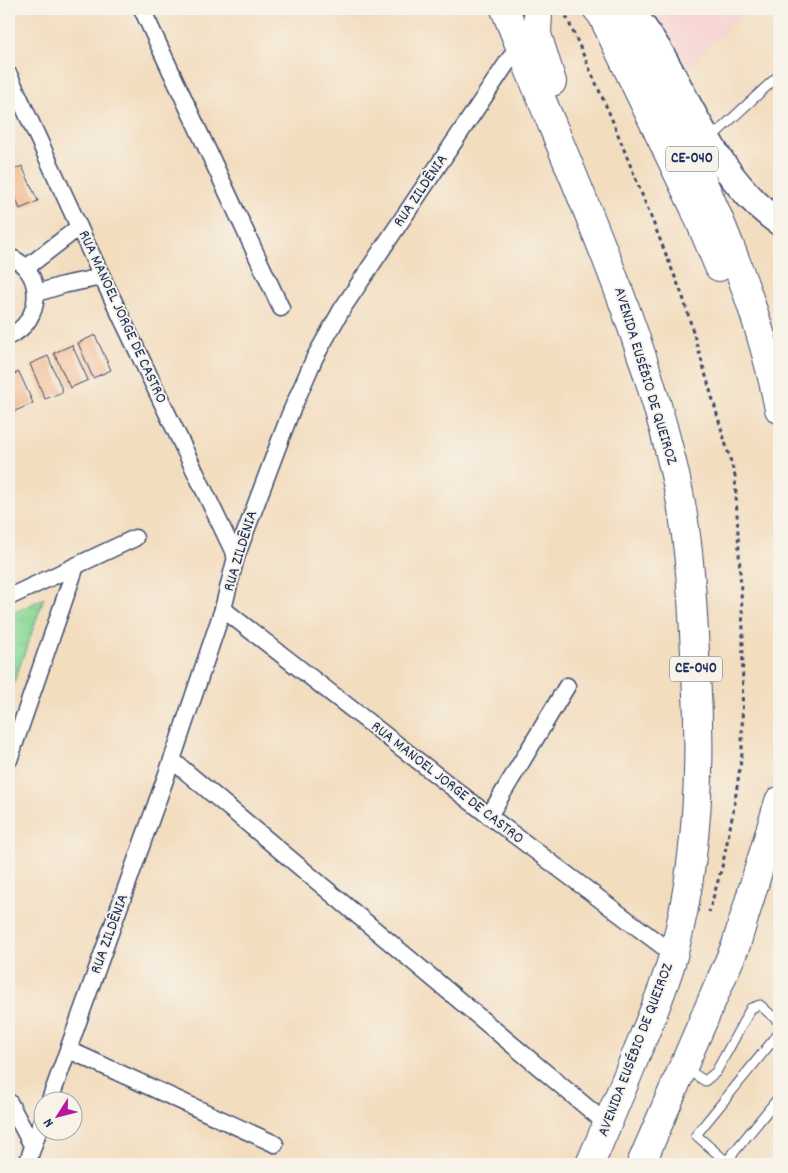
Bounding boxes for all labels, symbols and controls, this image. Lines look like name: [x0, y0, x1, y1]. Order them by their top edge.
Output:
road number: CE-040: [666, 146, 718, 172]
street label: RUA ZILDÊNIA: [388, 150, 454, 232]
street label: RUA MANOEL JORGE DE CASTRO: [72, 227, 172, 407]
street label: AVENIDA EUSÉBIO DE QUEIROZ: [607, 284, 683, 468]
street label: RUA ZILDÊNIA: [218, 507, 264, 594]
road number: CE-040: [670, 656, 722, 682]
street label: RUA MANOEL JORGE DE CASTRO: [366, 716, 528, 850]
street label: RUA ZILDÊNIA: [85, 891, 135, 977]
street label: AVENIDA EUSÉBIO DE QUEIROZ: [592, 960, 680, 1140]
north arrow: [32, 1090, 82, 1140]
text: N: [39, 1114, 59, 1131]

